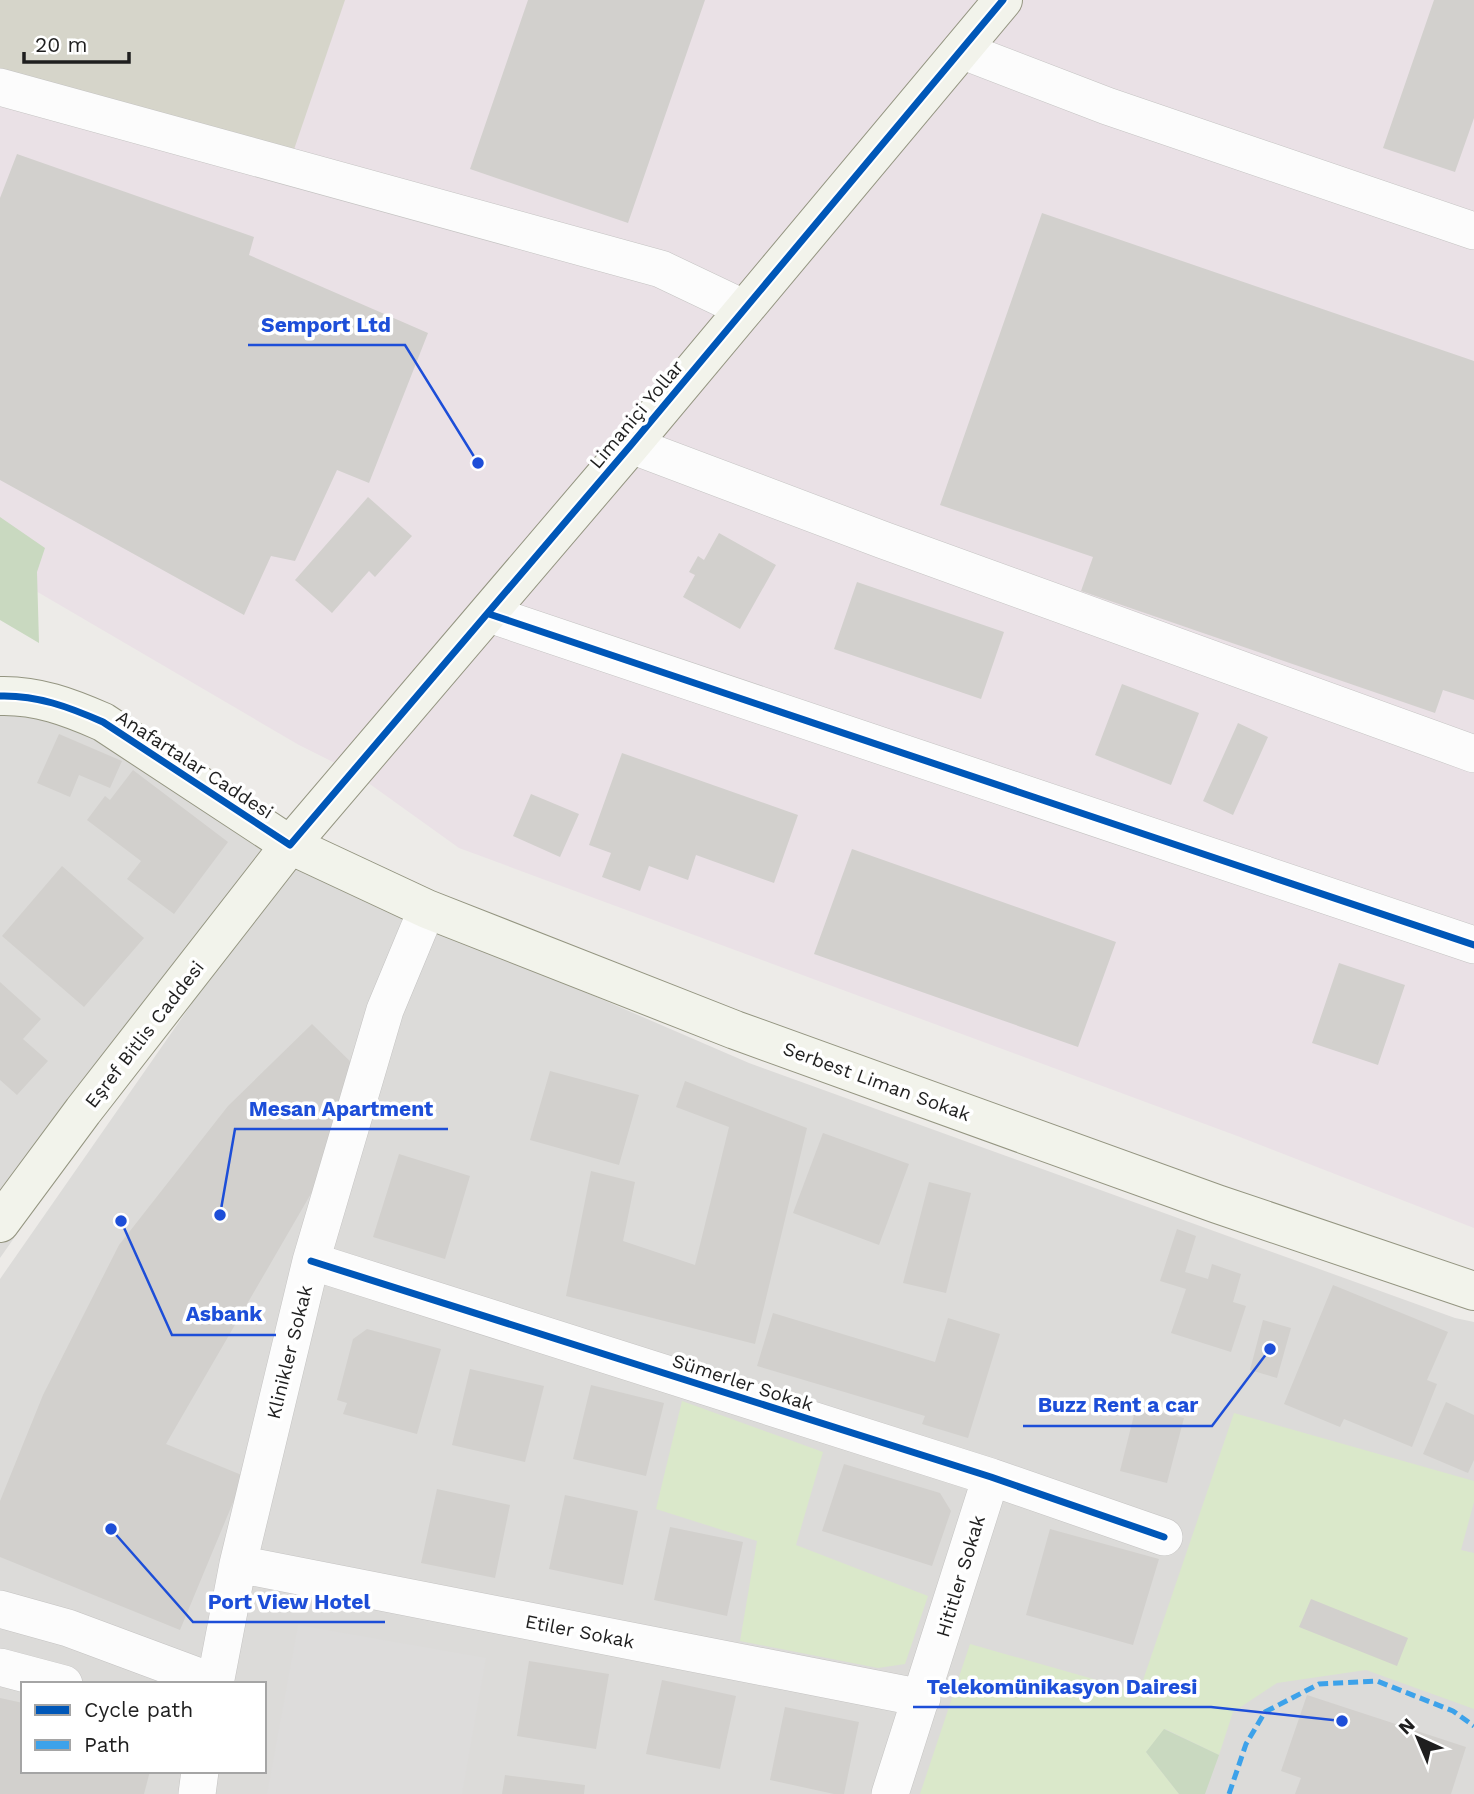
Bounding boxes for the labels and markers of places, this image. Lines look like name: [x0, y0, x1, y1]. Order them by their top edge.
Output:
callout: Semport Ltd: [248, 303, 405, 345]
callout: Mesan Apartment: [235, 1087, 448, 1129]
callout: Asbank: [172, 1293, 276, 1335]
callout: Buzz Rent a car: [1023, 1384, 1212, 1426]
callout: Port View Hotel: [193, 1580, 385, 1622]
callout: Telekomünikasyon Dairesi: [913, 1665, 1211, 1707]

